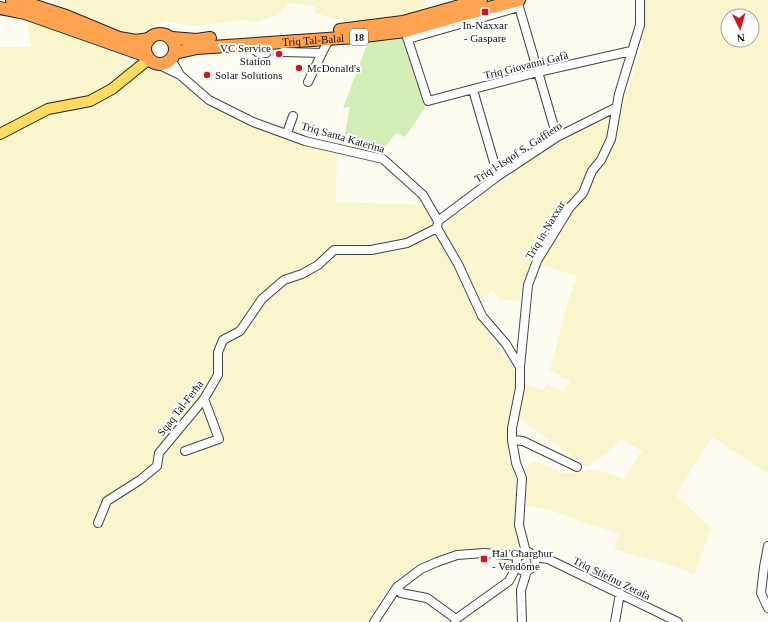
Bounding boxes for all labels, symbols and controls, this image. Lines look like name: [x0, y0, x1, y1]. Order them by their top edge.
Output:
marker: In-Naxxar - Gaspare: [480, 7, 490, 17]
north arrow: [720, 8, 760, 48]
place label: In-Naxxar - Gaspare: [462, 19, 508, 44]
road number: 18: [350, 29, 368, 45]
street label: Triq Tal-Balal: [282, 32, 344, 48]
text: N: [736, 32, 745, 44]
place label: VC Service Station: [220, 42, 271, 67]
marker: VC Service Station: [274, 49, 284, 59]
street label: Triq Giovanni Gafà: [483, 49, 569, 81]
place label: McDonald's: [307, 62, 360, 74]
marker: McDonald's: [294, 63, 304, 73]
place label: Solar Solutions: [215, 69, 283, 81]
marker: Solar Solutions: [202, 70, 212, 80]
street label: Triq Santa Katerina: [300, 119, 386, 155]
street label: Triq l-Isqof S. Gaffiero: [472, 119, 564, 185]
street label: Triq in-Naxxar: [523, 198, 567, 261]
street label: Sqaq Tal-Ferħa: [155, 378, 205, 438]
place label: Ħal Għargħur - Vendôme: [492, 547, 553, 572]
marker: Ħal Għargħur - Vendôme: [479, 554, 489, 564]
street label: Triq Stiefnu Zerafa: [571, 554, 653, 602]

